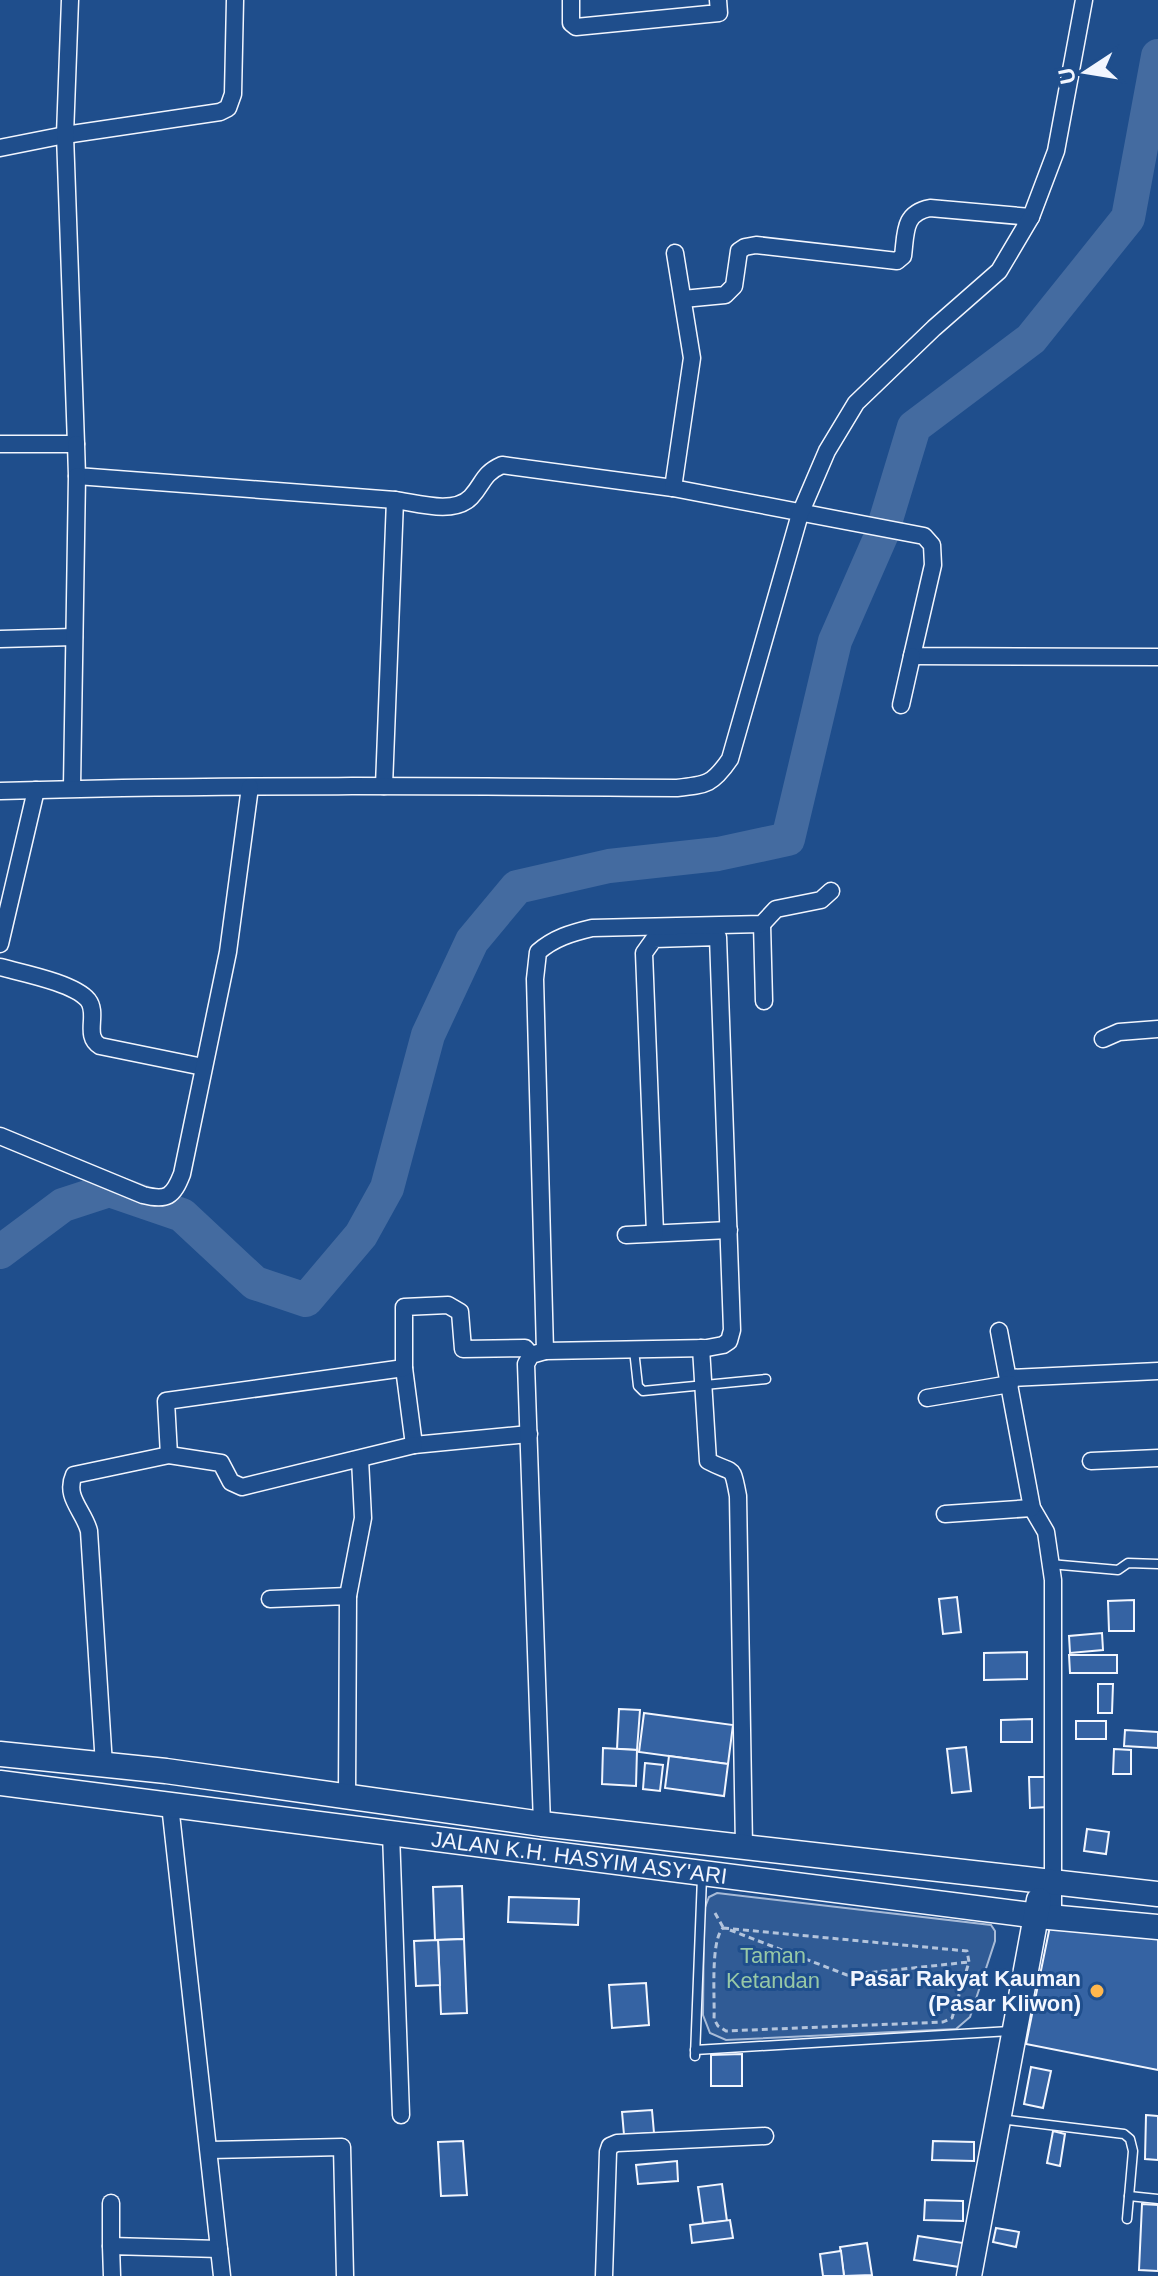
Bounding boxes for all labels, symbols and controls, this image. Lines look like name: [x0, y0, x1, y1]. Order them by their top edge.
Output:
north arrow: [1046, 32, 1126, 112]
text: U: [1053, 66, 1081, 86]
street label: JALAN K.H. HASYIM ASY'ARI: [430, 1826, 729, 1889]
park label: Taman Ketandan: [726, 1943, 820, 1993]
place label: Pasar Rakyat Kauman (Pasar Kliwon): [850, 1966, 1081, 2016]
marker: Pasar Rakyat Kauman (Pasar Kliwon): [1088, 1982, 1106, 2000]

